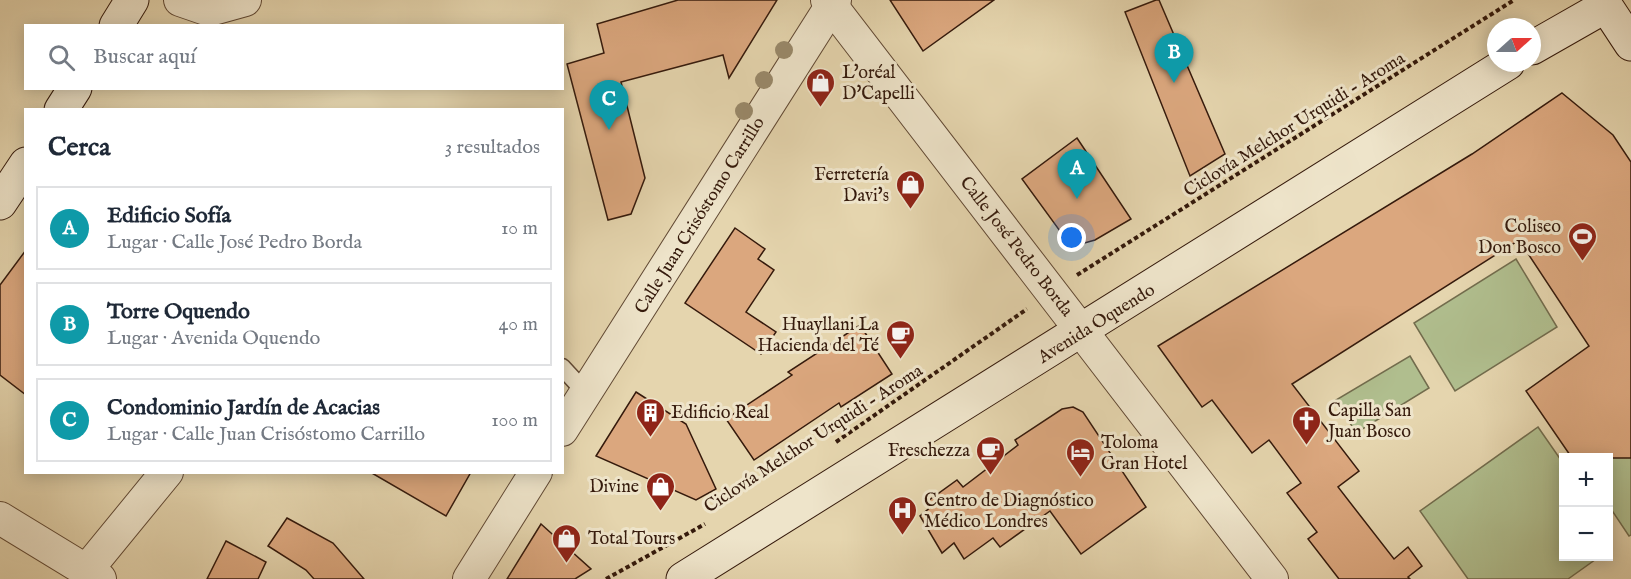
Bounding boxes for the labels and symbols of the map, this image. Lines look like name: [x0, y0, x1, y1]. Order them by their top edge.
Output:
north arrow: [1487, 18, 1541, 72]
pin: B: [1154, 34, 1194, 83]
street label: Ciclovía Melchor Urquidi - Aroma: [1180, 47, 1410, 203]
place label: L'oréal D'Capelli: [842, 62, 915, 106]
shop icon: L'oréal D'Capelli: [805, 66, 837, 108]
pin: C: [590, 80, 628, 130]
street label: Calle Juan Crisóstomo Carrillo: [630, 113, 771, 319]
pin: A: [1058, 150, 1096, 199]
place label: Ferretería Davi's: [814, 164, 889, 208]
shop icon: Ferretería Davi's: [894, 168, 926, 210]
street label: Calle José Pedro Borda: [954, 172, 1078, 322]
place label: Coliseo Don Bosco: [1478, 216, 1561, 260]
sports icon: Coliseo Don Bosco: [1566, 220, 1598, 262]
your location: [1057, 223, 1086, 252]
street label: Avenida Oquendo: [1033, 279, 1160, 370]
place label: Huayllani La Hacienda del Té: [758, 314, 879, 358]
cafe icon: Huayllani La Hacienda del Té: [884, 318, 916, 360]
street label: Ciclovía Melchor Urquidi - Aroma: [700, 360, 928, 519]
building icon: Edificio Real: [634, 396, 666, 438]
place label: Capilla San Juan Bosco: [1326, 400, 1412, 444]
place label: Edificio Real: [671, 402, 769, 425]
church icon: Capilla San Juan Bosco: [1291, 404, 1323, 446]
place label: Toloma Gran Hotel: [1101, 432, 1188, 476]
cafe icon: Freschezza: [975, 434, 1007, 476]
hotel icon: Toloma Gran Hotel: [1064, 436, 1096, 478]
place label: Freschezza: [888, 440, 970, 463]
shop icon: Divine: [644, 470, 676, 512]
place label: Divine: [589, 476, 639, 499]
place label: Centro de Diagnóstico Médico Londres: [924, 490, 1094, 534]
hospital icon: Centro de Diagnóstico Médico Londres: [887, 494, 919, 536]
shop icon: Total Tours: [551, 522, 583, 564]
place label: Total Tours: [588, 528, 675, 551]

